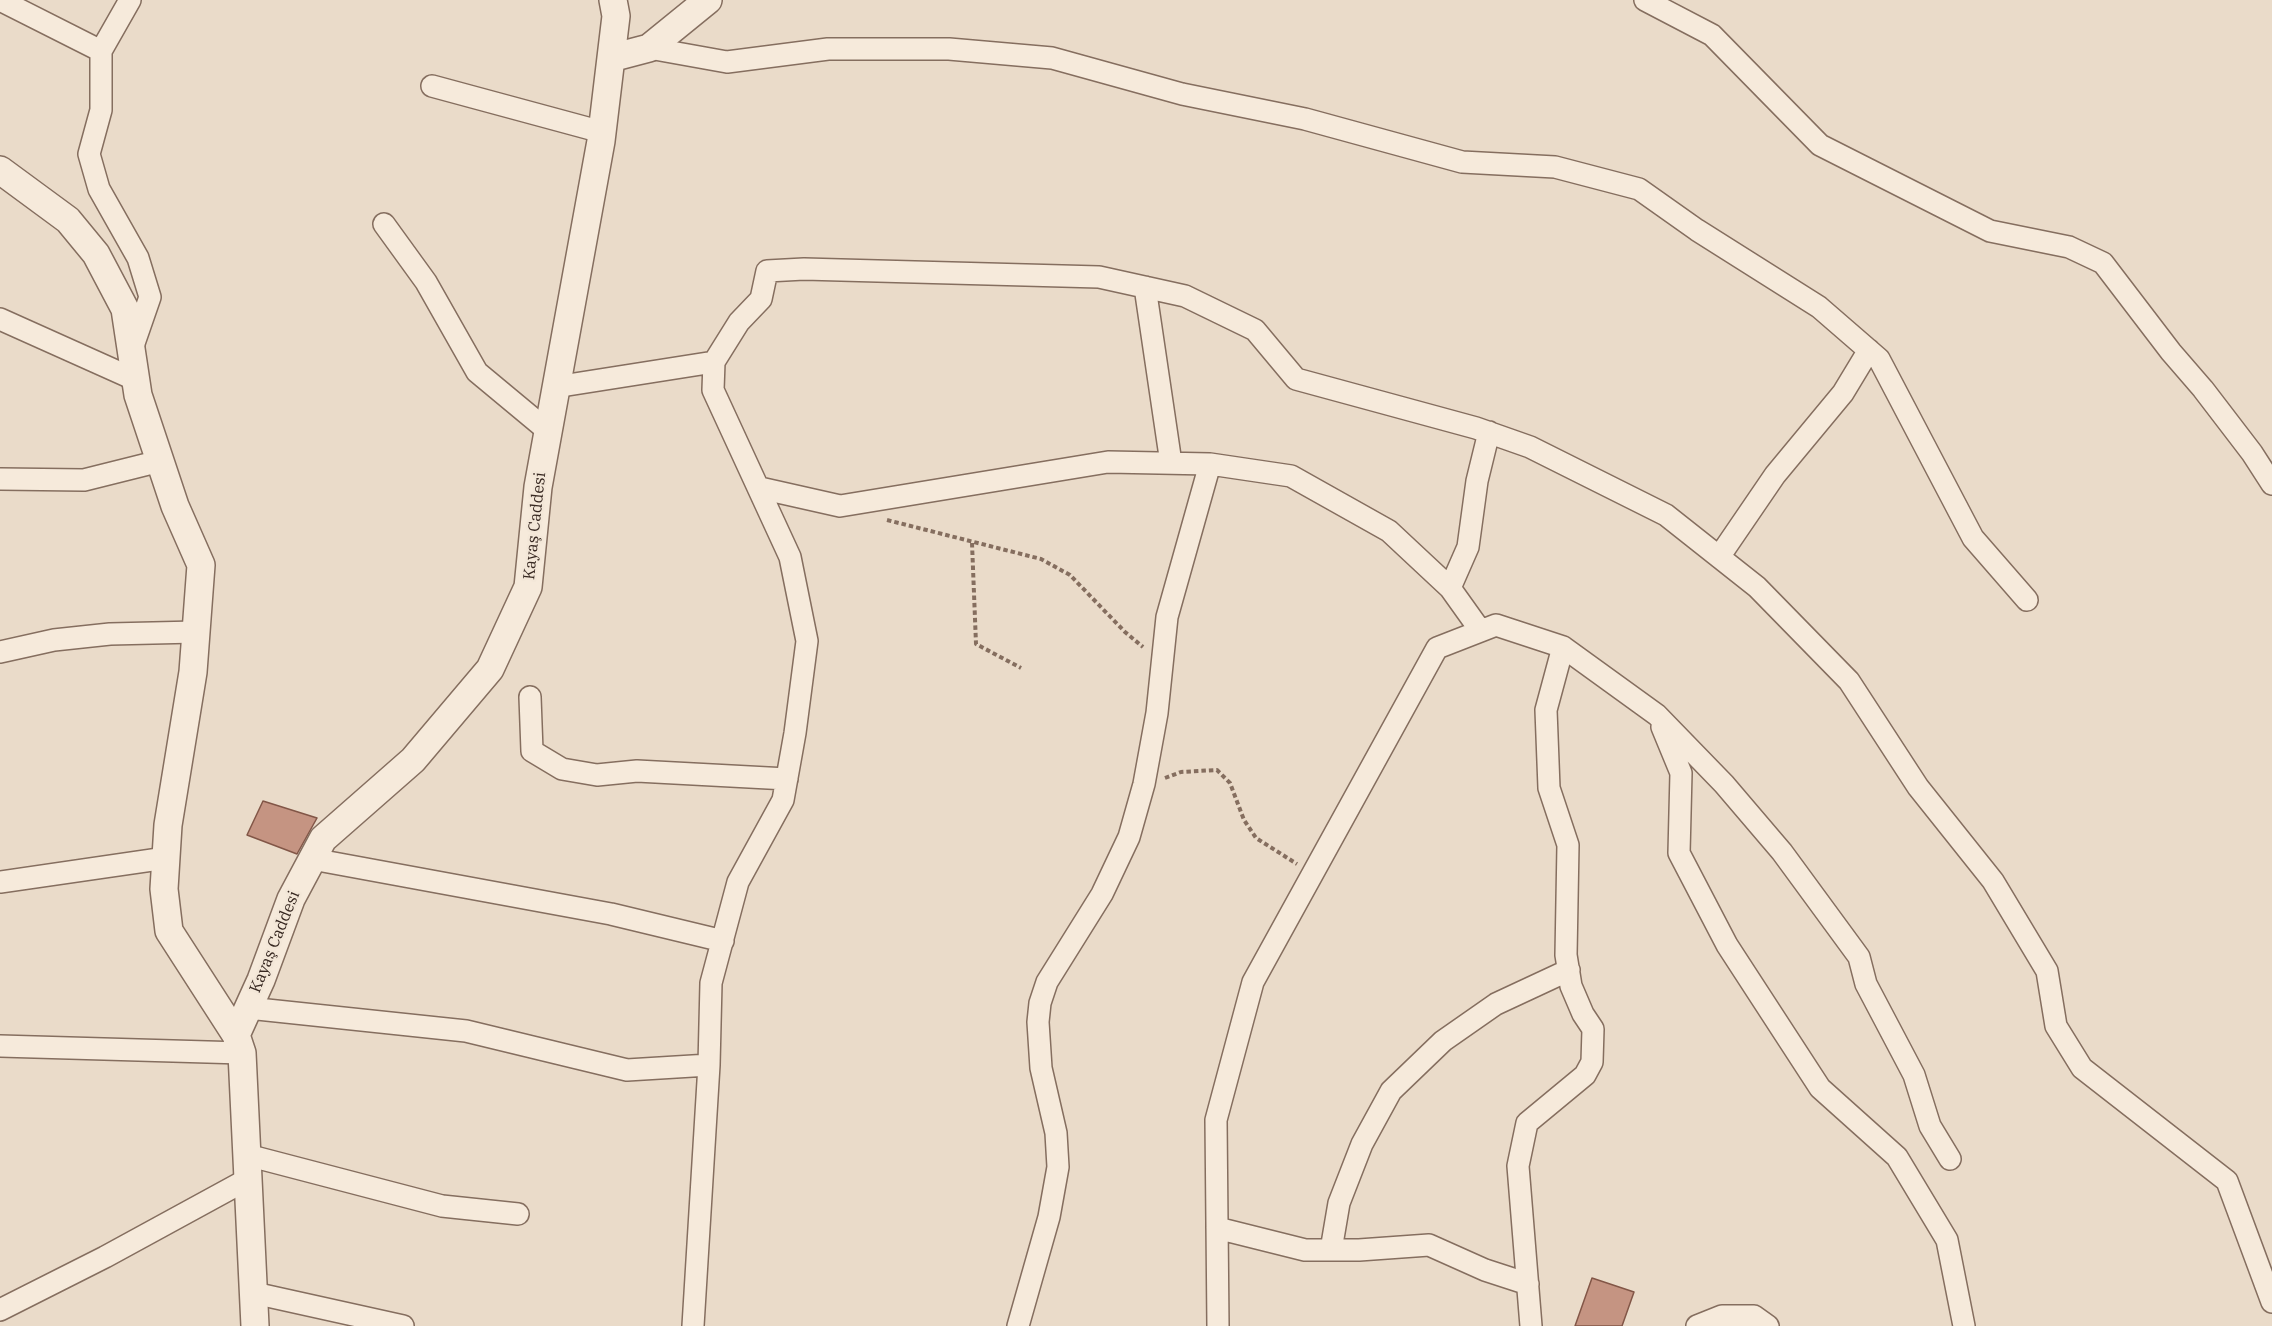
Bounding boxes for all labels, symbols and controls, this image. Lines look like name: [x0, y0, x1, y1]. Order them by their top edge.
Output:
street label: Kayaş Caddesi: [520, 471, 550, 581]
street label: Kayaş Caddesi: [246, 888, 304, 996]

